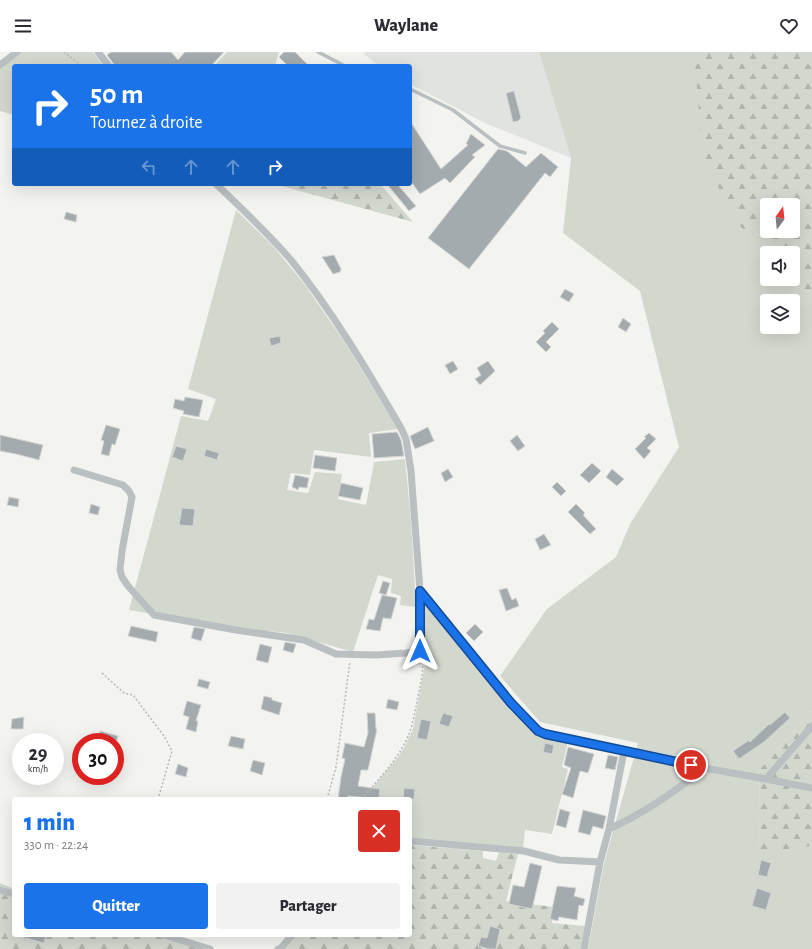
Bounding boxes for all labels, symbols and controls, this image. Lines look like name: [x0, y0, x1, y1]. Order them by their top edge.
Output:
icon: menu: [12, 15, 34, 37]
icon: heart: [778, 15, 800, 37]
text: Waylane: [374, 17, 438, 35]
icon: right: [24, 80, 76, 132]
text: 50 m: [90, 81, 144, 109]
text: Tournez à droite: [90, 114, 203, 132]
icon: left: [138, 156, 160, 178]
icon: ahead: [180, 156, 202, 178]
icon: ahead: [222, 156, 244, 178]
icon: right: [264, 156, 286, 178]
north arrow: [760, 198, 800, 238]
map controls: [760, 198, 800, 334]
button: sound: [760, 246, 800, 286]
button: layers: [760, 294, 800, 334]
position arrow: [399, 630, 441, 672]
speed limit sign: 30: [72, 733, 124, 785]
text: 29: [28, 744, 48, 764]
pin: [674, 748, 708, 782]
icon: arrive: [680, 754, 702, 776]
text: km/h: [28, 764, 48, 774]
button: close: [358, 810, 400, 852]
text: 1 min: [24, 811, 75, 835]
text: 330 m · 22:24: [24, 839, 88, 852]
button: Quitter: [24, 883, 208, 929]
button: Partager: [216, 883, 400, 929]

